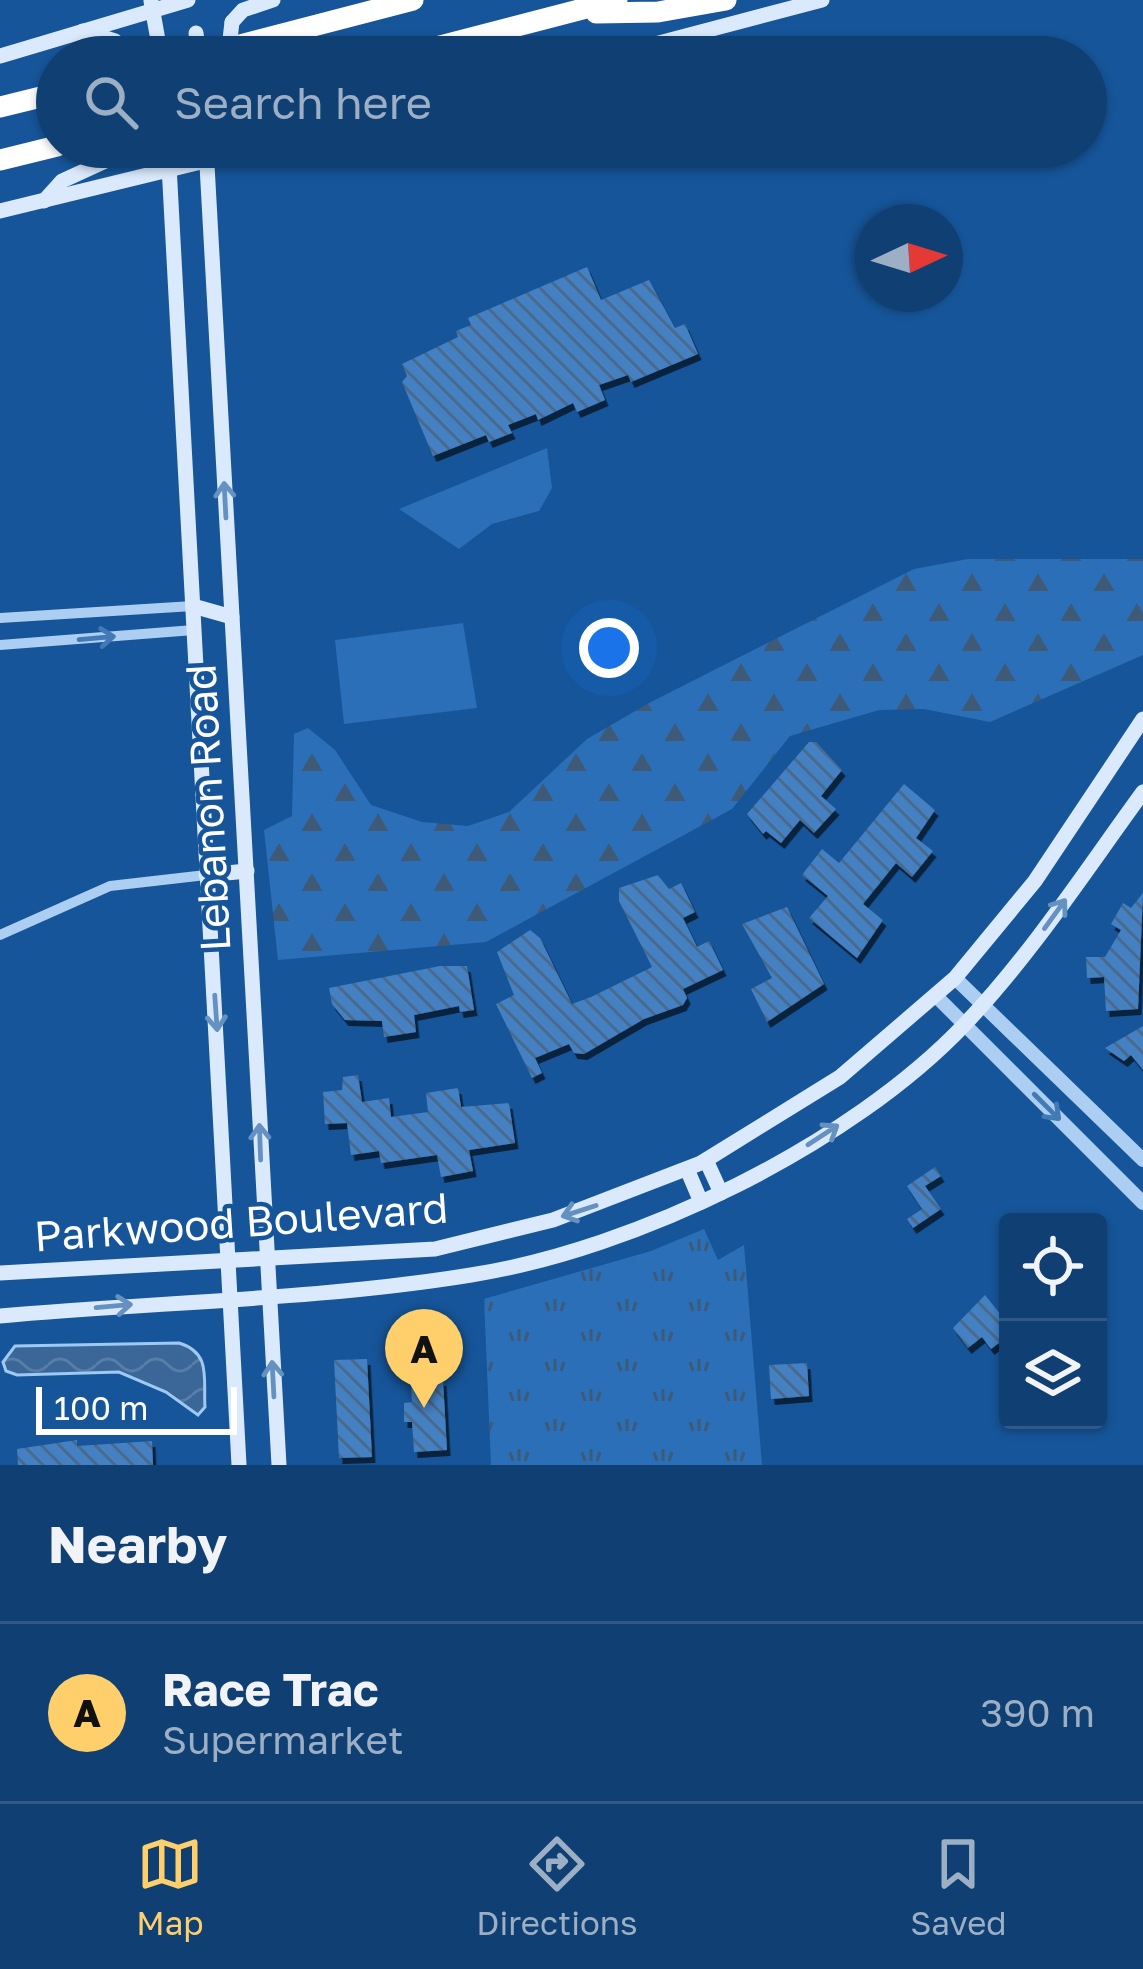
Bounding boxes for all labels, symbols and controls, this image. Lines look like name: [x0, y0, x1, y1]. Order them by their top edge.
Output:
search box: [36, 36, 1107, 168]
icon: search: [78, 69, 144, 135]
text: Search here: [174, 75, 432, 129]
north arrow: [855, 204, 963, 312]
one-way arrow: [214, 481, 237, 520]
your location: [579, 618, 639, 678]
one-way arrow: [77, 626, 116, 649]
street label: Lebanon Road: [175, 663, 239, 953]
one-way arrow: [1042, 898, 1068, 931]
one-way arrow: [204, 993, 227, 1032]
one-way arrow: [1033, 1092, 1061, 1121]
one-way arrow: [248, 1123, 271, 1162]
one-way arrow: [805, 1123, 839, 1148]
street label: Parkwood Boulevard: [32, 1182, 450, 1260]
one-way arrow: [561, 1202, 599, 1224]
map controls: [999, 1213, 1107, 1429]
button: locate: [999, 1213, 1107, 1321]
one-way arrow: [94, 1294, 133, 1317]
pin: A: [385, 1309, 463, 1408]
button: layers: [999, 1321, 1107, 1429]
one-way arrow: [262, 1361, 285, 1400]
scale bar: [36, 1381, 237, 1434]
text: 100 m: [54, 1388, 148, 1427]
text: Nearby: [48, 1513, 227, 1574]
text: Race Trac: [162, 1662, 379, 1716]
text: A: [73, 1689, 101, 1736]
text: 390 m: [980, 1689, 1095, 1736]
text: Supermarket: [162, 1716, 404, 1763]
tab: Map: [136, 1831, 204, 1942]
tab: Directions: [476, 1831, 638, 1942]
tab: Saved: [910, 1831, 1007, 1942]

